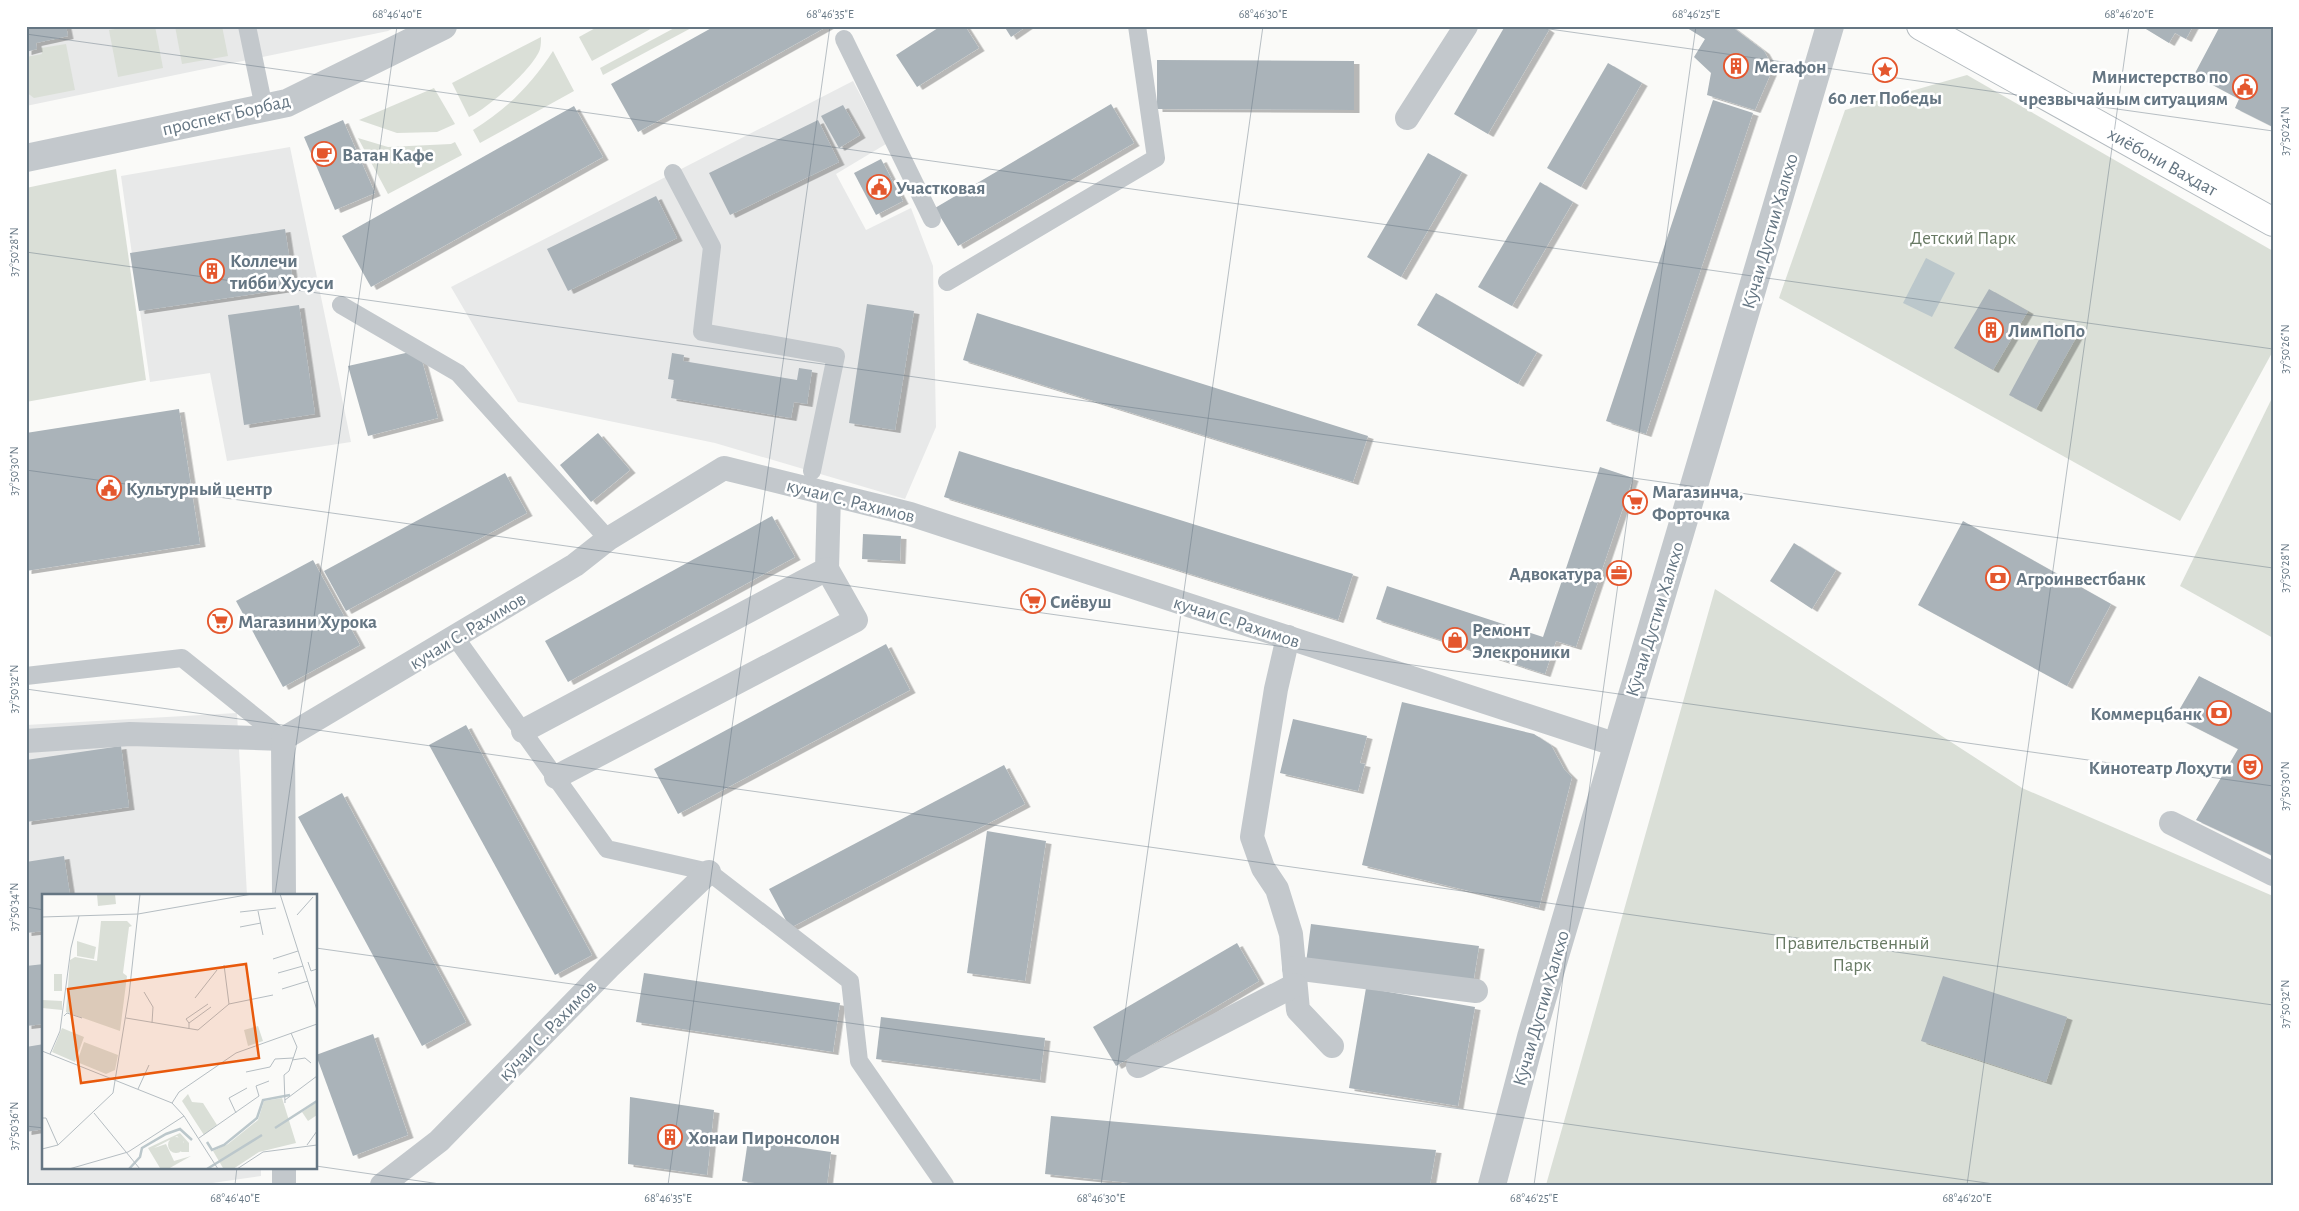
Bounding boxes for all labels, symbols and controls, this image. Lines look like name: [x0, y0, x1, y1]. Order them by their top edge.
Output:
text: 68°46'40"E: [372, 8, 422, 20]
text: 68°46'35"E: [806, 8, 854, 20]
text: 68°46'30"E: [1239, 8, 1288, 20]
text: 68°46'25"E: [1672, 8, 1720, 20]
text: 68°46'20"E: [2104, 8, 2154, 20]
building icon: Мегафон: [1723, 53, 1749, 79]
place icon: 60 лет Победы: [1872, 57, 1898, 83]
place label: Мегафон: [1754, 58, 1826, 77]
place label: Министерство по чрезвычайным ситуациям: [2019, 68, 2228, 109]
public building icon: Министерство по чрезвычайным ситуациям: [2232, 74, 2258, 100]
place label: 60 лет Победы: [1828, 89, 1942, 108]
street label: проспект Борбад: [160, 91, 292, 139]
text: 37°50'24"N: [2279, 106, 2291, 156]
street label: хиёбони Ваҳдат: [2104, 124, 2220, 200]
cafe icon: Ватан Кафе: [311, 141, 337, 167]
place label: Ватан Кафе: [342, 146, 434, 165]
street label: Кӯчаи Дустии Халкхо: [1739, 151, 1802, 311]
public building icon: Участковая: [866, 174, 892, 200]
place label: Участковая: [896, 179, 985, 198]
text: 37°50'28"N: [8, 227, 20, 277]
park label: Детский Парк: [1910, 229, 2016, 248]
place label: Коллечи тибби Хусуси: [229, 252, 334, 293]
building icon: Коллечи тибби Хусуси: [199, 258, 225, 284]
building icon: ЛимПоПо: [1978, 317, 2004, 343]
place label: ЛимПоПо: [2008, 322, 2085, 341]
text: 37°50'26"N: [2279, 324, 2291, 374]
text: 37°50'30"N: [8, 446, 20, 496]
public building icon: Культурный центр: [96, 475, 122, 501]
street label: кучаи С. Рахимов: [784, 476, 917, 527]
place label: Культурный центр: [126, 480, 273, 499]
place label: Магазинча, Форточка: [1652, 483, 1743, 524]
supermarket icon: Магазинча, Форточка: [1622, 489, 1648, 515]
street label: Кӯчаи Дустии Халкхо: [1623, 540, 1688, 699]
text: 37°50'28"N: [2279, 543, 2291, 593]
office icon: Адвокатура: [1606, 560, 1632, 586]
place label: Адвокатура: [1509, 565, 1602, 584]
bank icon: Агроинвестбанк: [1985, 565, 2011, 591]
place label: Агроинвестбанк: [2016, 570, 2146, 589]
supermarket icon: Сиёвуш: [1020, 588, 1046, 614]
street label: кучаи С. Рахимов: [406, 589, 529, 673]
place label: Сиёвуш: [1050, 593, 1111, 612]
street label: кучаи С. Рахимов: [1171, 593, 1302, 652]
supermarket icon: Магазини Хурока: [207, 608, 233, 634]
place label: Магазини Хурока: [238, 613, 377, 632]
place label: Ремонт Элекроники: [1472, 621, 1570, 662]
shop icon: Ремонт Элекроники: [1442, 627, 1468, 653]
text: 37°50'32"N: [8, 665, 20, 713]
bank icon: Коммерцбанк: [2206, 700, 2232, 726]
place label: Коммерцбанк: [2090, 705, 2203, 724]
theatre icon: Кинотеатр Лоҳути: [2237, 754, 2263, 780]
place label: Кинотеатр Лоҳути: [2088, 759, 2232, 778]
text: 37°50'30"N: [2279, 761, 2291, 811]
text: 37°50'34"N: [8, 882, 20, 932]
inset map: [42, 894, 318, 1168]
street label: Кӯчаи Дустии Халкхо: [1510, 928, 1573, 1088]
park label: Правительственный Парк: [1775, 934, 1929, 975]
street label: кӯчаи С. Рахимов: [496, 977, 601, 1085]
text: 37°50'32"N: [2279, 980, 2291, 1028]
text: 37°50'36"N: [8, 1102, 20, 1150]
building icon: Хонаи Пиронсолон: [657, 1124, 683, 1150]
place label: Хонаи Пиронсолон: [688, 1129, 840, 1148]
text: 68°46'40"E: [210, 1192, 260, 1204]
text: 68°46'35"E: [644, 1192, 692, 1204]
text: 68°46'30"E: [1077, 1192, 1126, 1204]
text: 68°46'25"E: [1510, 1192, 1558, 1204]
text: 68°46'20"E: [1942, 1192, 1992, 1204]

